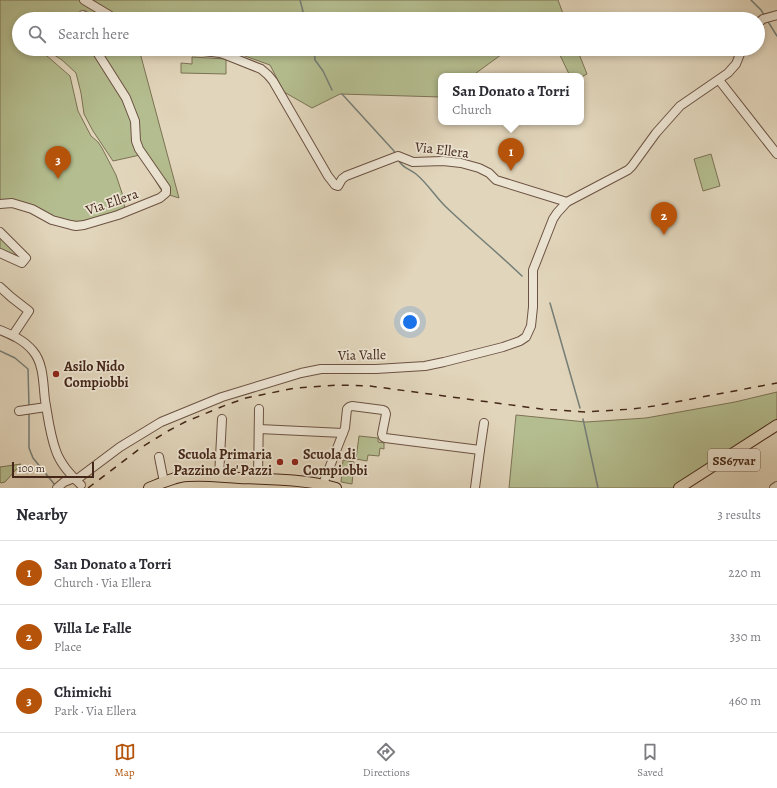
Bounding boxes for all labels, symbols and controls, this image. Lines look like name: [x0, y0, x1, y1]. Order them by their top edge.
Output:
search box: [12, 12, 765, 56]
icon: search: [26, 23, 48, 45]
text: Search here: [58, 24, 129, 44]
popup: [438, 73, 584, 125]
text: San Donato a Torri: [452, 81, 570, 101]
text: Church: [452, 101, 492, 118]
street label: Via Ellera: [413, 137, 471, 163]
pin: 1: [498, 138, 524, 171]
pin: 3: [45, 146, 71, 179]
street label: Via Ellera: [82, 184, 141, 220]
pin: 2: [651, 202, 677, 235]
your location: [400, 312, 420, 332]
street label: Via Valle: [337, 345, 386, 365]
place label: Asilo Nido Compiobbi: [63, 357, 129, 392]
marker: Asilo Nido Compiobbi: [51, 369, 61, 379]
place label: Scuola Primaria Pazzino de' Pazzi: [173, 445, 272, 480]
place label: Scuola di Compiobbi: [303, 445, 368, 480]
road number: SS67var: [708, 449, 760, 471]
marker: Scuola Primaria Pazzino de' Pazzi: [275, 457, 285, 467]
marker: Scuola di Compiobbi: [290, 457, 300, 467]
scale bar: [12, 460, 94, 479]
text: 100 m: [18, 461, 45, 476]
text: Nearby: [16, 503, 67, 526]
text: 3 results: [717, 506, 761, 523]
text: San Donato a Torri: [54, 554, 171, 574]
text: 1: [27, 564, 31, 581]
text: 220 m: [728, 564, 761, 581]
text: Church · Via Ellera: [54, 574, 152, 591]
text: Villa Le Falle: [54, 618, 132, 638]
text: 2: [26, 628, 32, 645]
text: 330 m: [730, 628, 761, 645]
text: Place: [54, 638, 82, 655]
text: Chimichi: [54, 682, 112, 702]
text: 3: [26, 692, 32, 709]
text: 460 m: [729, 692, 761, 709]
text: Park · Via Ellera: [54, 702, 137, 719]
tab: Map: [114, 741, 136, 780]
tab: Directions: [363, 741, 410, 780]
tab: Saved: [637, 741, 663, 780]

